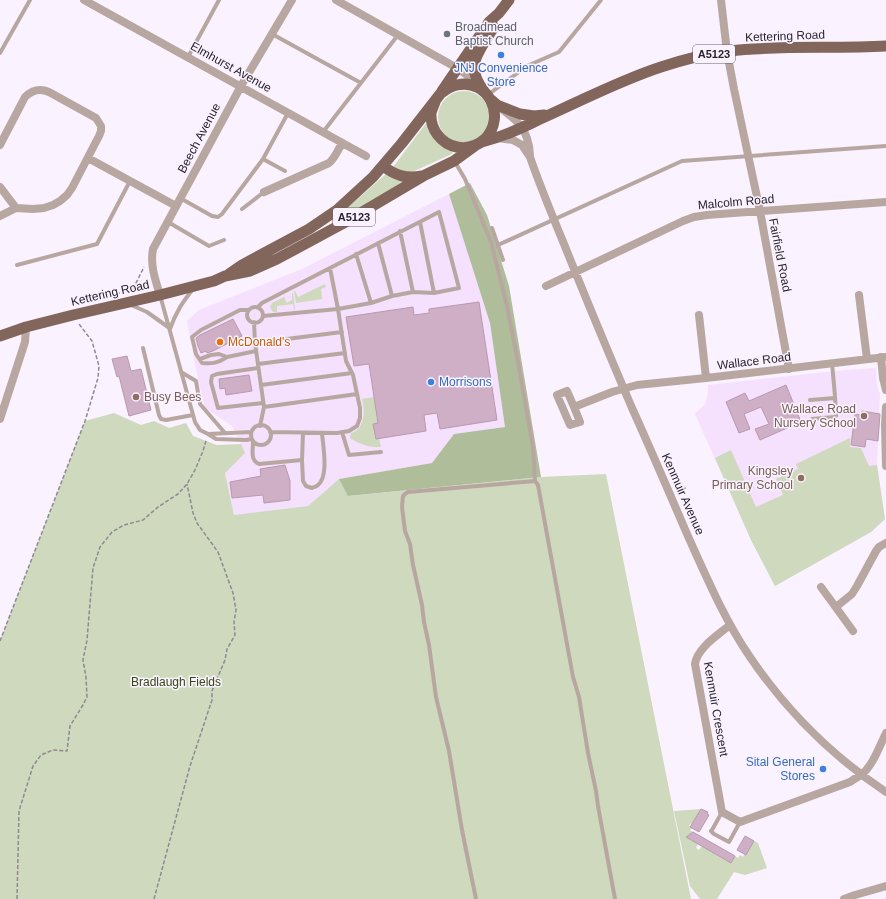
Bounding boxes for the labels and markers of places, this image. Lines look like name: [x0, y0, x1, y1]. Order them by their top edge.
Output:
place label: Broadmead Baptist Church: [455, 20, 534, 48]
marker: Broadmead Baptist Church: [442, 29, 452, 39]
marker: JNJ Convenience Store: [496, 50, 506, 60]
place label: JNJ Convenience Store: [454, 61, 548, 89]
place label: McDonald's: [228, 335, 290, 349]
marker: McDonald's: [215, 337, 225, 347]
place label: Morrisons: [439, 375, 492, 389]
marker: Morrisons: [426, 377, 436, 387]
place label: Busy Bees: [144, 390, 201, 404]
marker: Busy Bees: [131, 392, 141, 402]
place label: Wallace Road Nursery School: [774, 402, 856, 430]
marker: Wallace Road Nursery School: [859, 411, 869, 421]
place label: Kingsley Primary School: [712, 464, 793, 492]
marker: Kingsley Primary School: [796, 473, 806, 483]
place label: Sital General Stores: [746, 755, 815, 783]
marker: Sital General Stores: [818, 764, 828, 774]

